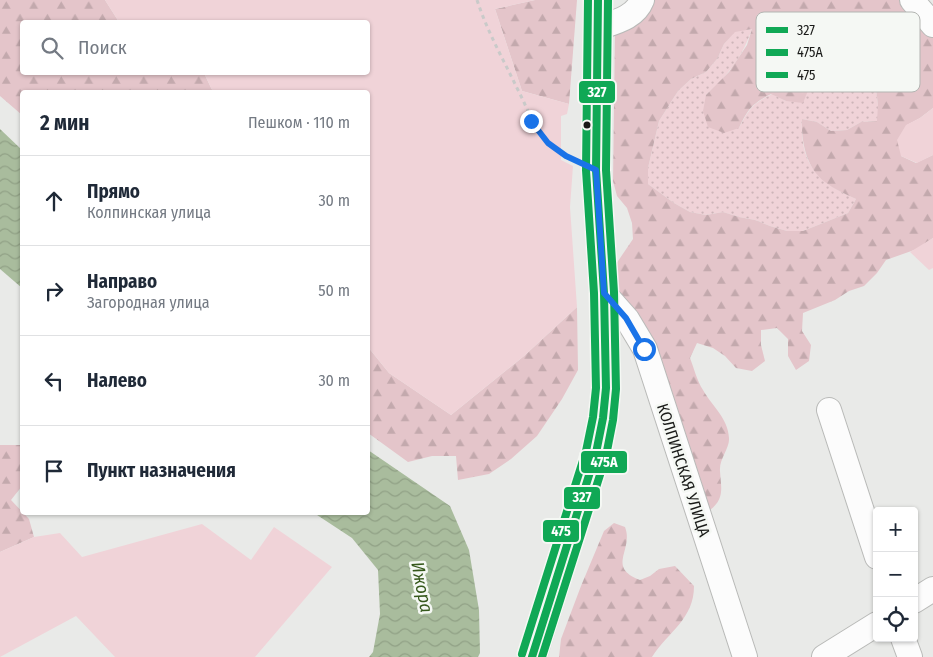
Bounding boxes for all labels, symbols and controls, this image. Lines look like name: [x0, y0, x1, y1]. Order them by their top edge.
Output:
legend: [756, 12, 920, 92]
search box: [20, 20, 370, 75]
text: 327: [797, 22, 815, 39]
icon: search: [38, 34, 66, 62]
text: Поиск: [78, 36, 127, 59]
text: 475А: [797, 44, 823, 61]
text: 475: [797, 67, 815, 84]
line badge: 327: [578, 80, 616, 104]
text: 327: [587, 84, 606, 101]
text: 2 мин: [40, 110, 89, 136]
route end: [520, 110, 543, 133]
text: Пешком · 110 m: [248, 113, 350, 132]
unlabelled marker: [582, 120, 592, 130]
text: Прямо: [87, 180, 140, 203]
icon: ahead: [40, 187, 68, 215]
text: 30 m: [318, 191, 350, 210]
text: Колпинская улица: [87, 203, 211, 222]
text: Направо: [87, 270, 157, 293]
icon: right: [40, 277, 68, 305]
text: 50 m: [318, 281, 350, 300]
text: Загородная улица: [87, 293, 210, 312]
route start: [633, 338, 656, 361]
icon: left: [40, 367, 68, 395]
text: Налево: [87, 369, 147, 392]
text: 30 m: [318, 371, 350, 390]
street label: КОЛПИНСКАЯ УЛИЦА: [653, 401, 714, 540]
line badge: 475А: [580, 450, 628, 474]
text: 475А: [590, 454, 618, 471]
icon: arrive: [40, 457, 68, 485]
text: Пункт назначения: [87, 459, 236, 482]
line badge: 327: [563, 486, 601, 510]
text: 327: [572, 489, 591, 506]
map controls: [873, 507, 918, 642]
button: +: [873, 507, 918, 552]
line badge: 475: [542, 519, 580, 543]
text: 475: [551, 523, 571, 540]
button: −: [873, 552, 918, 597]
water label: Ижора: [406, 560, 438, 614]
button: locate: [873, 597, 918, 642]

